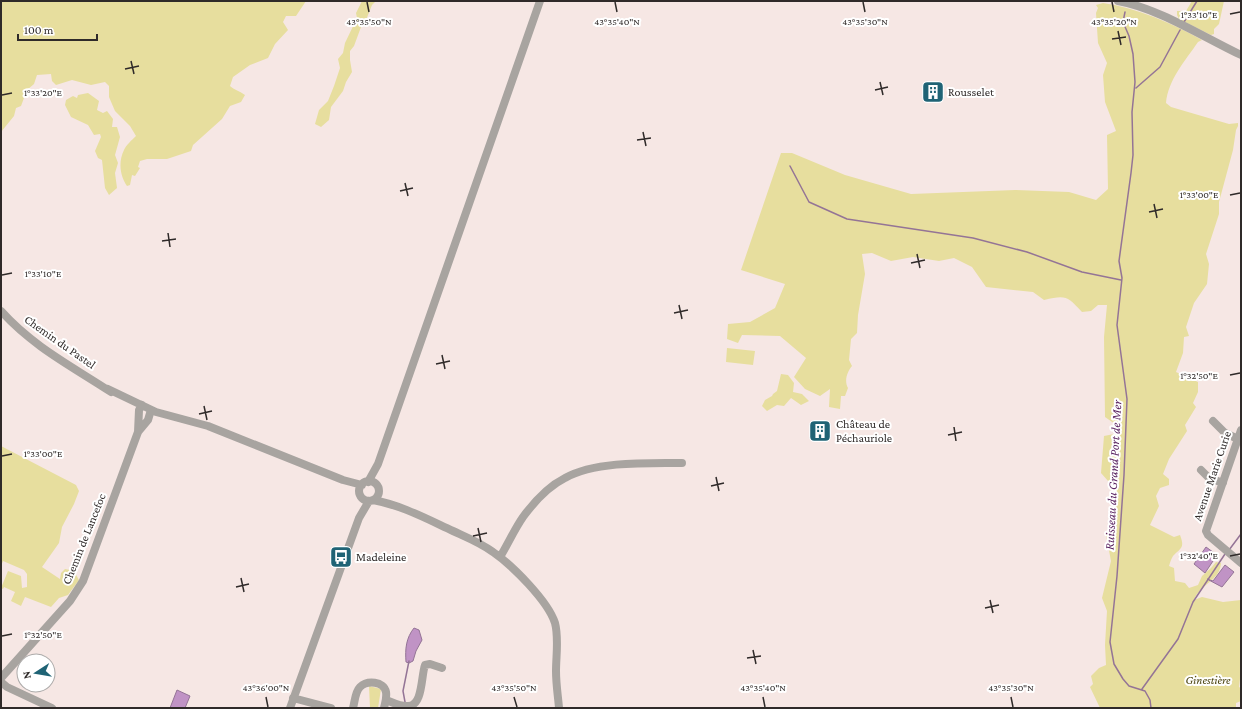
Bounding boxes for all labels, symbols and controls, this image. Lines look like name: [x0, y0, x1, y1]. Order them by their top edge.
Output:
text: 1°33'10"E: [1181, 9, 1218, 20]
scale bar: [18, 16, 97, 42]
text: 43°35'50"N: [346, 16, 392, 27]
text: 43°35'40"N: [594, 16, 640, 27]
text: 43°35'30"N: [842, 16, 888, 27]
text: 43°35'20"N: [1091, 16, 1137, 27]
text: 100 m: [24, 23, 54, 37]
building icon: Rousselet: [920, 79, 946, 105]
place label: Rousselet: [948, 85, 995, 99]
text: 1°33'20"E: [24, 87, 63, 98]
text: 1°33'00"E: [1180, 189, 1219, 200]
text: 1°33'10"E: [25, 268, 62, 279]
street label: Chemin du Pastel: [22, 312, 98, 372]
text: 1°32'50"E: [1180, 370, 1218, 381]
water label: Ruisseau du Grand Port de Mer: [1102, 399, 1124, 550]
place label: Château de Péchauriole: [836, 417, 892, 445]
building icon: Château de Péchauriole: [807, 418, 833, 444]
street label: Avenue Marie Curie: [1190, 429, 1234, 523]
text: 1°33'00"E: [24, 448, 63, 459]
street label: Chemin de Lancefoc: [59, 492, 109, 586]
bus stop icon: Madeleine: [328, 544, 354, 570]
place label: Madeleine: [356, 550, 406, 564]
text: 1°32'40"E: [1180, 550, 1218, 561]
text: 1°32'50"E: [24, 629, 62, 640]
north arrow: [16, 653, 56, 693]
text: N: [19, 670, 33, 680]
park label: Ginestière: [1185, 673, 1231, 687]
text: 43°36'00"N: [243, 682, 290, 693]
text: 43°35'50"N: [491, 682, 537, 693]
text: 43°35'40"N: [740, 682, 786, 693]
text: 43°35'30"N: [988, 682, 1034, 693]

